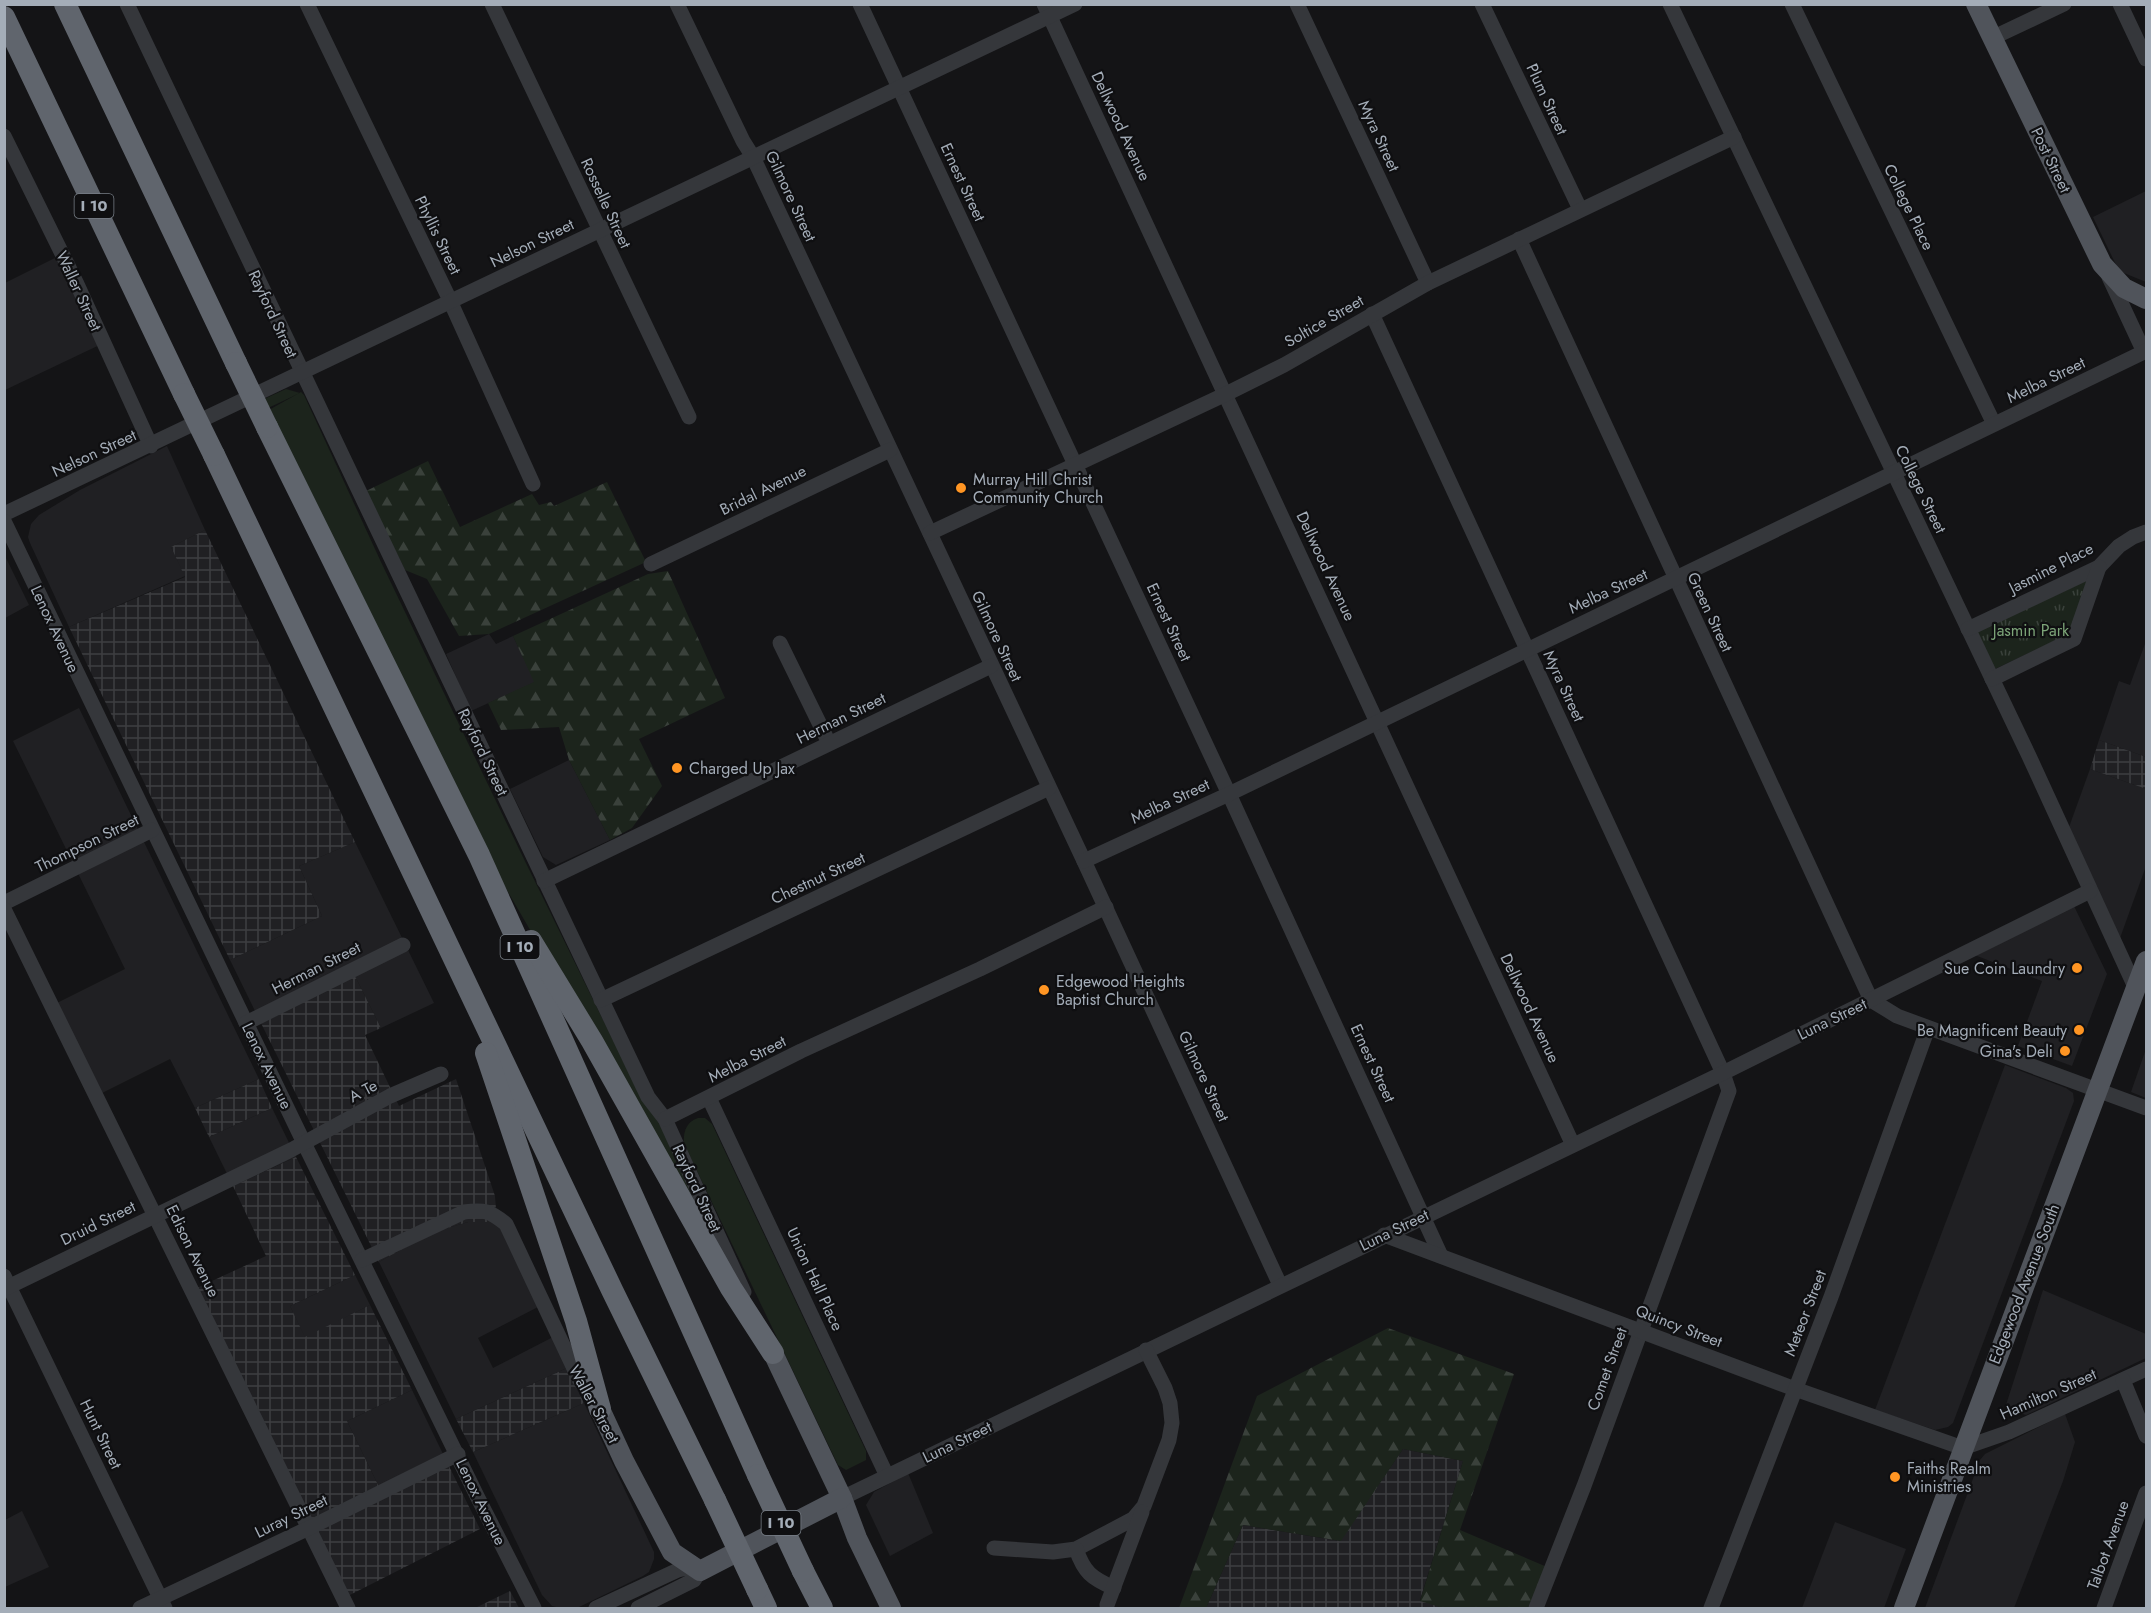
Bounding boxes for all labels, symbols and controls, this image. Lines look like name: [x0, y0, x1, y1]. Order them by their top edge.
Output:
street label: Plum Street: [1520, 60, 1574, 139]
street label: Dellwood Avenue: [1086, 68, 1156, 184]
street label: Myra Street: [1352, 97, 1406, 176]
street label: Post Street: [2025, 123, 2077, 197]
street label: Ernest Street: [935, 139, 991, 225]
street label: Gilmore Street: [760, 147, 822, 245]
street label: Rosselle Street: [575, 154, 637, 252]
street label: College Place: [1878, 160, 1940, 254]
street label: Phyllis Street: [409, 192, 467, 278]
road number: I 10: [74, 194, 113, 218]
street label: Nelson Street: [486, 213, 578, 273]
street label: Waller Street: [50, 247, 108, 335]
street label: Rayford Street: [243, 266, 303, 362]
street label: Soltice Street: [1280, 289, 1368, 353]
street label: Melba Street: [2003, 351, 2089, 409]
street label: Nelson Street: [48, 423, 140, 483]
street label: College Street: [1890, 441, 1952, 537]
street label: Bridal Avenue: [716, 459, 810, 521]
place label: Murray Hill Christ Community Church: [973, 468, 1103, 509]
marker: Murray Hill Christ Community Church: [954, 481, 968, 495]
street label: Dellwood Avenue: [1291, 508, 1361, 624]
street label: Jasmine Place: [2003, 537, 2097, 600]
street label: Melba Street: [1565, 563, 1651, 619]
street label: Green Street: [1682, 568, 1739, 656]
street label: Ernest Street: [1141, 579, 1197, 665]
street label: Lenox Avenue: [25, 582, 85, 676]
street label: Gilmore Street: [966, 587, 1028, 685]
park label: Jasmin Park: [1991, 619, 2070, 642]
street label: Myra Street: [1537, 647, 1591, 726]
street label: Herman Street: [792, 686, 890, 750]
street label: Rayford Street: [452, 704, 514, 800]
place label: Charged Up Jax: [689, 757, 795, 780]
marker: Charged Up Jax: [670, 761, 684, 775]
street label: Melba Street: [1127, 773, 1213, 829]
street label: Thompson Street: [31, 808, 143, 878]
street label: Chestnut Street: [767, 846, 869, 910]
road number: I 10: [500, 935, 540, 959]
street label: Herman Street: [268, 936, 364, 1000]
street label: Dellwood Avenue: [1495, 950, 1565, 1066]
place label: Sue Coin Laundry: [1944, 957, 2066, 980]
marker: Sue Coin Laundry: [2070, 961, 2084, 975]
place label: Edgewood Heights Baptist Church: [1056, 970, 1185, 1011]
marker: Edgewood Heights Baptist Church: [1037, 983, 1051, 997]
street label: Luna Street: [1794, 992, 1871, 1046]
street label: Lenox Avenue: [236, 1019, 298, 1113]
place label: Be Magnificent Beauty: [1917, 1019, 2068, 1042]
street label: Ernest Street: [1345, 1020, 1401, 1106]
marker: Be Magnificent Beauty: [2072, 1023, 2086, 1037]
street label: Gilmore Street: [1173, 1027, 1235, 1125]
street label: Melba Street: [704, 1029, 790, 1088]
place label: Gina's Deli: [1980, 1040, 2053, 1063]
marker: Gina's Deli: [2058, 1044, 2072, 1058]
street label: A Te: [345, 1074, 381, 1108]
street label: Rayford Street: [667, 1140, 727, 1236]
street label: Druid Street: [57, 1195, 140, 1251]
street label: Edison Avenue: [161, 1201, 225, 1301]
street label: Edgewood Avenue South: [1983, 1201, 2065, 1367]
street label: Luna Street: [1356, 1203, 1433, 1257]
street label: Union Hall Place: [781, 1223, 849, 1335]
street label: Meteor Street: [1778, 1266, 1832, 1359]
street label: Quincy Street: [1632, 1299, 1726, 1353]
street label: Comet Street: [1581, 1324, 1633, 1414]
street label: Waller Street: [563, 1361, 625, 1447]
street label: Hamilton Street: [1996, 1362, 2100, 1426]
street label: Hunt Street: [74, 1395, 128, 1473]
street label: Luna Street: [919, 1415, 996, 1469]
street label: Lenox Avenue: [450, 1455, 512, 1549]
place label: Faiths Realm Ministries: [1907, 1457, 1991, 1498]
marker: Faiths Realm Ministries: [1888, 1470, 1902, 1484]
street label: Luray Street: [251, 1488, 331, 1544]
street label: Talbot Avenue: [2081, 1497, 2135, 1593]
road number: I 10: [762, 1511, 800, 1535]

